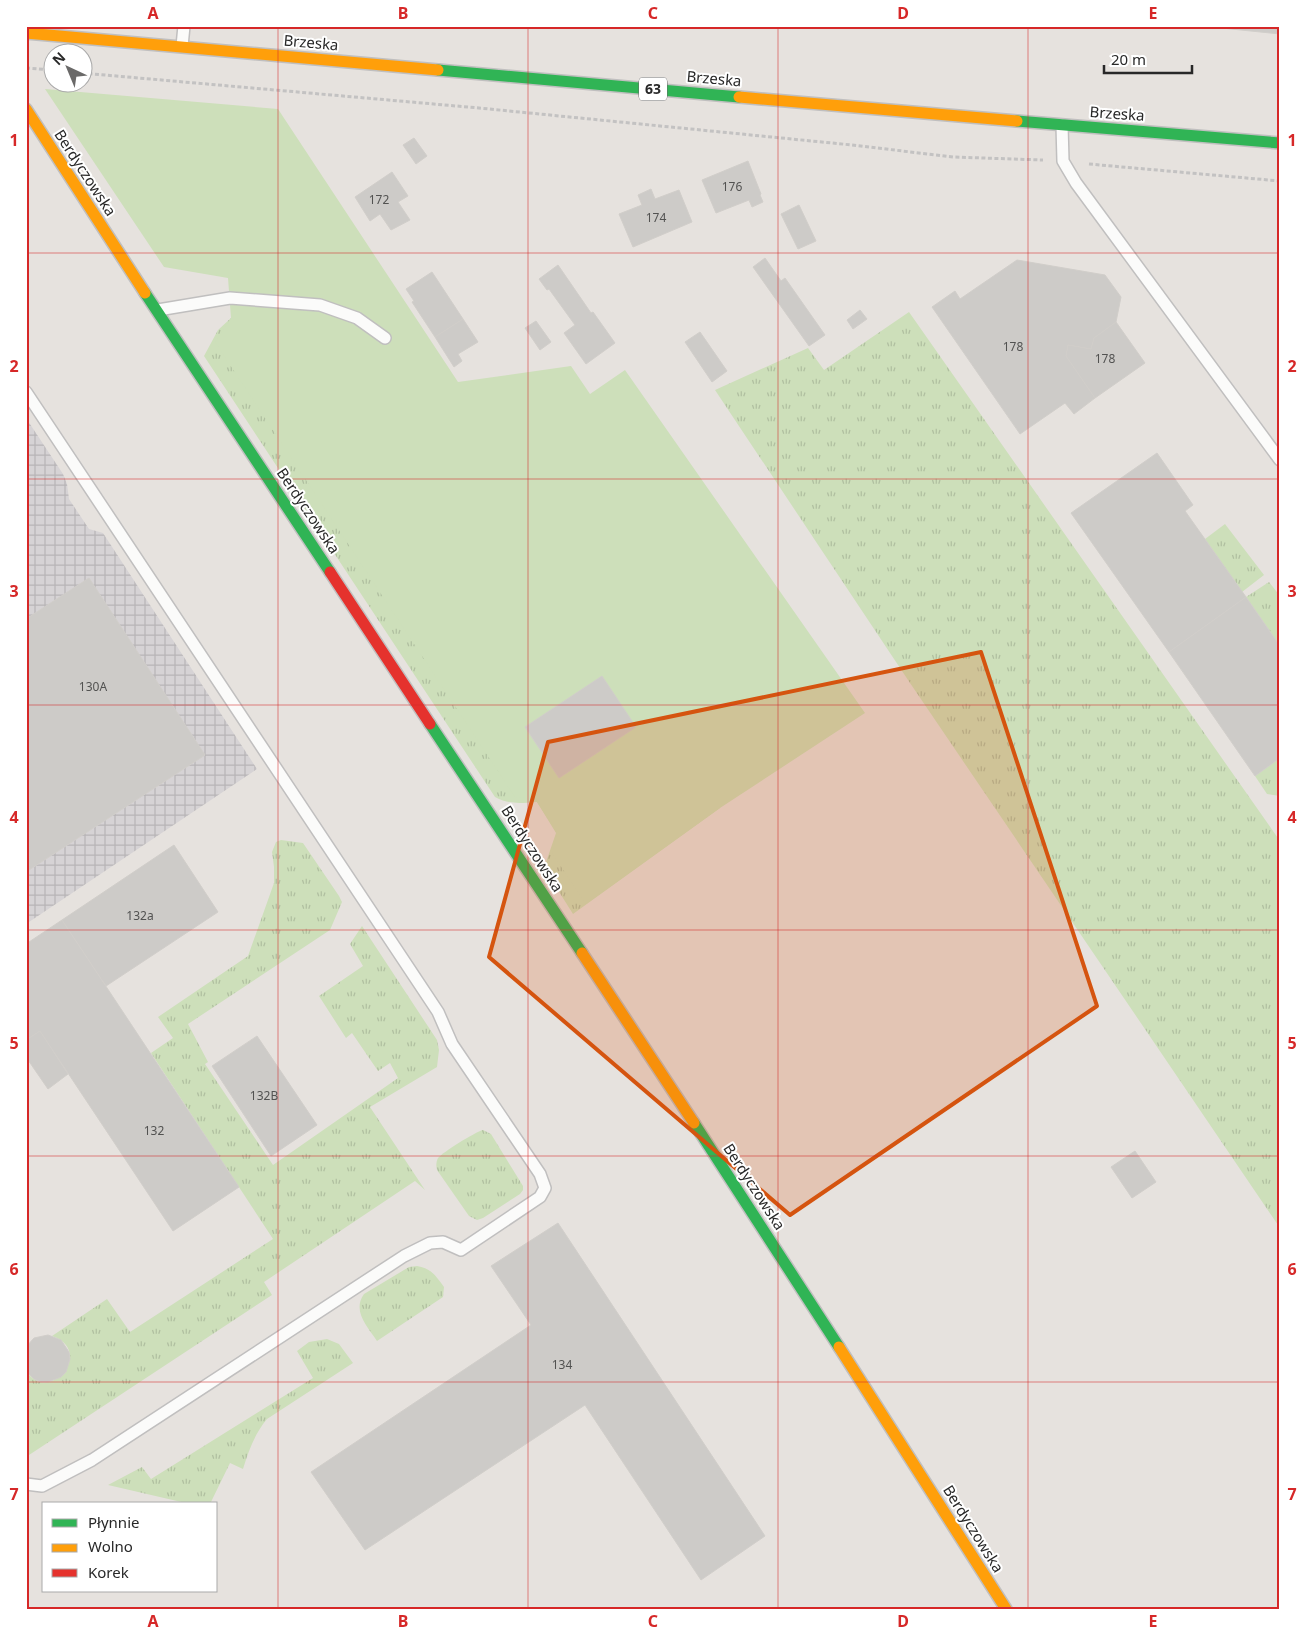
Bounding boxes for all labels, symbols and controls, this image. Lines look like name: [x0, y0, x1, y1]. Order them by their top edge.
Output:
text: A: [147, 2, 159, 24]
text: B: [398, 2, 408, 24]
text: C: [648, 2, 658, 24]
text: D: [897, 2, 909, 24]
text: E: [1149, 2, 1158, 24]
street label: Brzeska: [283, 30, 339, 54]
north arrow: [42, 42, 92, 92]
scale bar: [1104, 42, 1191, 74]
text: N: [48, 47, 69, 69]
text: 20 m: [1111, 49, 1146, 69]
street label: Brzeska: [686, 66, 742, 90]
road number: 63: [639, 78, 667, 100]
street label: Brzeska: [1089, 101, 1145, 125]
street label: Berdyczowska: [50, 125, 121, 220]
text: 1: [9, 129, 19, 151]
text: 1: [1287, 129, 1297, 151]
house number: 176: [722, 178, 742, 195]
house number: 172: [369, 191, 389, 208]
house number: 174: [646, 209, 666, 226]
house number: 178: [1003, 338, 1023, 355]
house number: 178: [1095, 350, 1115, 367]
text: 2: [9, 355, 19, 377]
text: 2: [1287, 355, 1297, 377]
street label: Berdyczowska: [273, 464, 345, 557]
text: 3: [9, 580, 19, 602]
text: 3: [1287, 580, 1297, 602]
house number: 130A: [79, 678, 107, 695]
street label: Berdyczowska: [497, 801, 568, 896]
text: 4: [9, 806, 19, 828]
text: 4: [1287, 806, 1297, 828]
house number: 132a: [126, 907, 154, 924]
text: 5: [9, 1032, 19, 1054]
text: 5: [1287, 1032, 1297, 1054]
house number: 132B: [250, 1087, 278, 1104]
house number: 132: [144, 1122, 164, 1139]
street label: Berdyczowska: [719, 1139, 790, 1234]
text: 6: [9, 1258, 19, 1280]
text: 6: [1287, 1258, 1297, 1280]
house number: 134: [552, 1356, 572, 1373]
street label: Berdyczowska: [939, 1481, 1009, 1576]
text: 7: [9, 1483, 19, 1505]
text: 7: [1287, 1483, 1297, 1505]
legend: [42, 1502, 218, 1592]
text: Płynnie: [88, 1512, 139, 1532]
text: Wolno: [88, 1536, 133, 1556]
text: Korek: [88, 1562, 129, 1582]
text: A: [147, 1610, 159, 1632]
text: B: [398, 1610, 408, 1632]
text: C: [648, 1610, 658, 1632]
text: D: [897, 1610, 909, 1632]
text: E: [1149, 1610, 1158, 1632]

